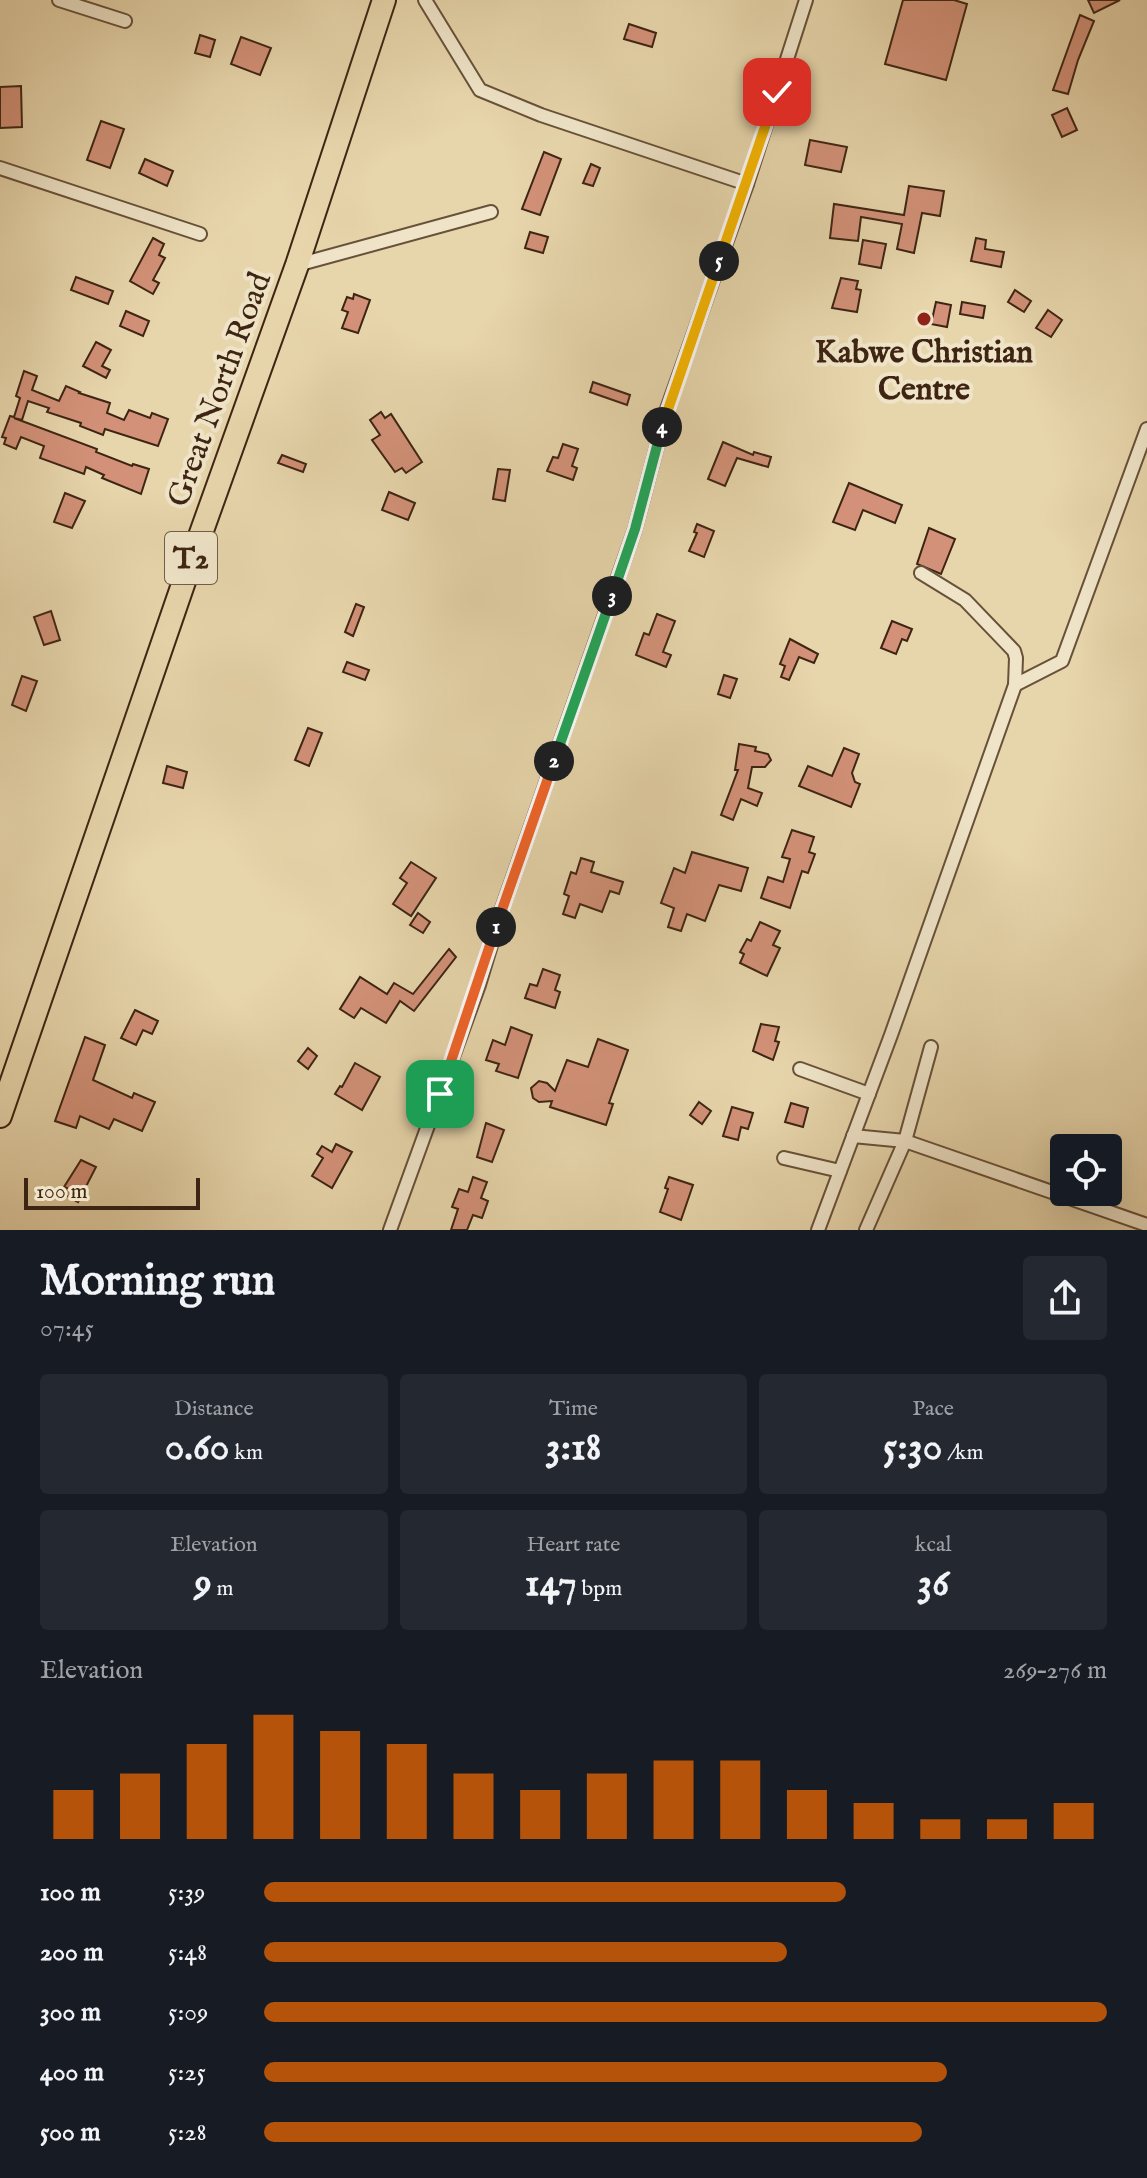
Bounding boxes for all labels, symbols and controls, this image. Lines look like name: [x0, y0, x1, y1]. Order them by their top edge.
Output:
pin: [743, 58, 811, 126]
icon: check: [755, 70, 799, 114]
pin: 5: [699, 241, 739, 281]
text: 5: [715, 247, 723, 275]
street label: Great North Road: [159, 266, 282, 513]
marker: Kabwe Christian Centre: [915, 310, 933, 328]
place label: Kabwe Christian Centre: [815, 333, 1033, 411]
pin: 4: [642, 407, 682, 447]
text: 4: [657, 413, 667, 441]
road number: T2: [165, 532, 217, 584]
pin: 3: [592, 576, 632, 616]
text: 3: [608, 582, 616, 610]
pin: 2: [534, 741, 574, 781]
text: 2: [549, 747, 559, 775]
pin: 1: [476, 907, 516, 947]
text: 1: [492, 913, 500, 941]
pin: [406, 1060, 474, 1128]
icon: arrive: [418, 1072, 462, 1116]
map controls: [1050, 1134, 1122, 1206]
button: locate: [1050, 1134, 1122, 1206]
scale bar: [24, 1174, 200, 1210]
text: 100 m: [36, 1178, 88, 1206]
text: Morning run: [40, 1254, 275, 1310]
button: share: [1023, 1256, 1107, 1340]
text: 07:45: [40, 1312, 94, 1345]
text: Distance: [174, 1395, 254, 1423]
text: Time: [549, 1395, 598, 1423]
text: Pace: [912, 1395, 954, 1423]
text: 0.60: [165, 1423, 229, 1474]
text: 3:18: [545, 1423, 602, 1474]
text: 5:30: [883, 1423, 942, 1474]
text: km: [229, 1439, 263, 1467]
text: /km: [942, 1439, 984, 1467]
text: Elevation: [170, 1531, 257, 1559]
text: Heart rate: [527, 1531, 620, 1559]
text: kcal: [915, 1531, 951, 1559]
text: 9: [194, 1559, 212, 1610]
text: 147: [525, 1559, 577, 1610]
text: 36: [917, 1559, 949, 1610]
text: m: [212, 1575, 233, 1603]
text: bpm: [577, 1575, 622, 1603]
text: Elevation: [40, 1654, 143, 1687]
text: 269–276 m: [1003, 1654, 1107, 1687]
text: 100 m: [40, 1876, 101, 1909]
text: 5:39: [168, 1876, 205, 1909]
text: 200 m: [40, 1936, 104, 1969]
text: 5:48: [168, 1936, 207, 1969]
text: 300 m: [40, 1996, 101, 2029]
text: 5:09: [168, 1996, 208, 2029]
text: 400 m: [40, 2056, 104, 2089]
text: 5:25: [168, 2056, 206, 2089]
text: 500 m: [40, 2116, 101, 2149]
text: 5:28: [168, 2116, 207, 2149]

